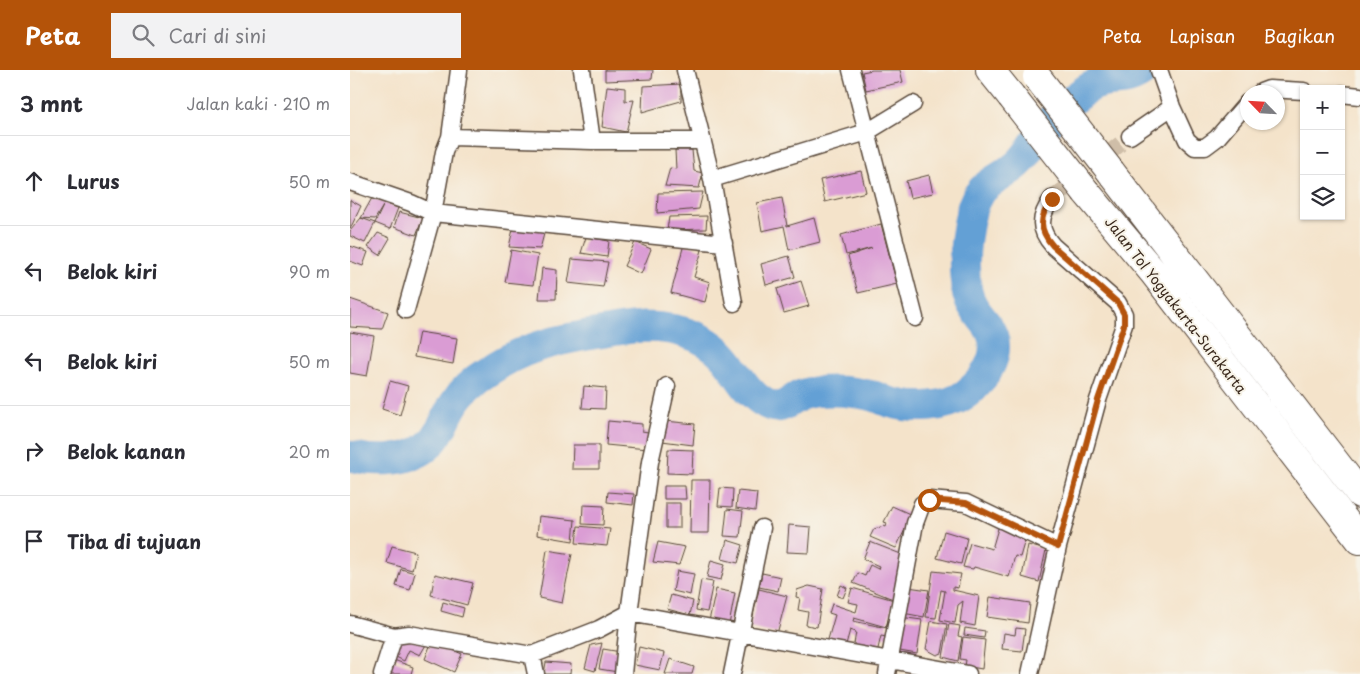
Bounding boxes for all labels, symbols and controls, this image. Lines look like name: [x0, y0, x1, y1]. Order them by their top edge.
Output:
search box: [111, 13, 461, 58]
text: Peta: [25, 17, 81, 53]
icon: search: [129, 21, 157, 49]
text: Cari di sini: [169, 21, 266, 49]
text: Peta: [1103, 22, 1141, 49]
text: Lapisan: [1169, 22, 1235, 49]
text: Bagikan: [1263, 22, 1335, 49]
north arrow: [1240, 85, 1285, 130]
map controls: [1300, 85, 1345, 220]
button: +: [1300, 85, 1345, 130]
text: 3 mnt: [20, 87, 83, 119]
text: Jalan kaki · 210 m: [186, 91, 330, 115]
button: −: [1300, 130, 1345, 175]
icon: ahead: [20, 167, 48, 195]
text: Lurus: [67, 167, 120, 195]
text: 50 m: [289, 169, 330, 193]
button: layers: [1300, 175, 1345, 220]
route end: [1041, 188, 1064, 211]
street label: Jalan Tol Yogyakarta–Surakarta: [1100, 212, 1252, 398]
icon: left: [20, 257, 48, 285]
text: Belok kiri: [67, 257, 157, 285]
text: 90 m: [289, 259, 330, 283]
icon: left: [20, 347, 48, 375]
text: Belok kiri: [67, 347, 157, 375]
text: 50 m: [289, 349, 330, 373]
icon: right: [20, 437, 48, 465]
text: Belok kanan: [67, 437, 186, 465]
text: 20 m: [289, 439, 330, 463]
route start: [918, 489, 941, 512]
icon: arrive: [20, 527, 48, 555]
text: Tiba di tujuan: [67, 527, 201, 555]

